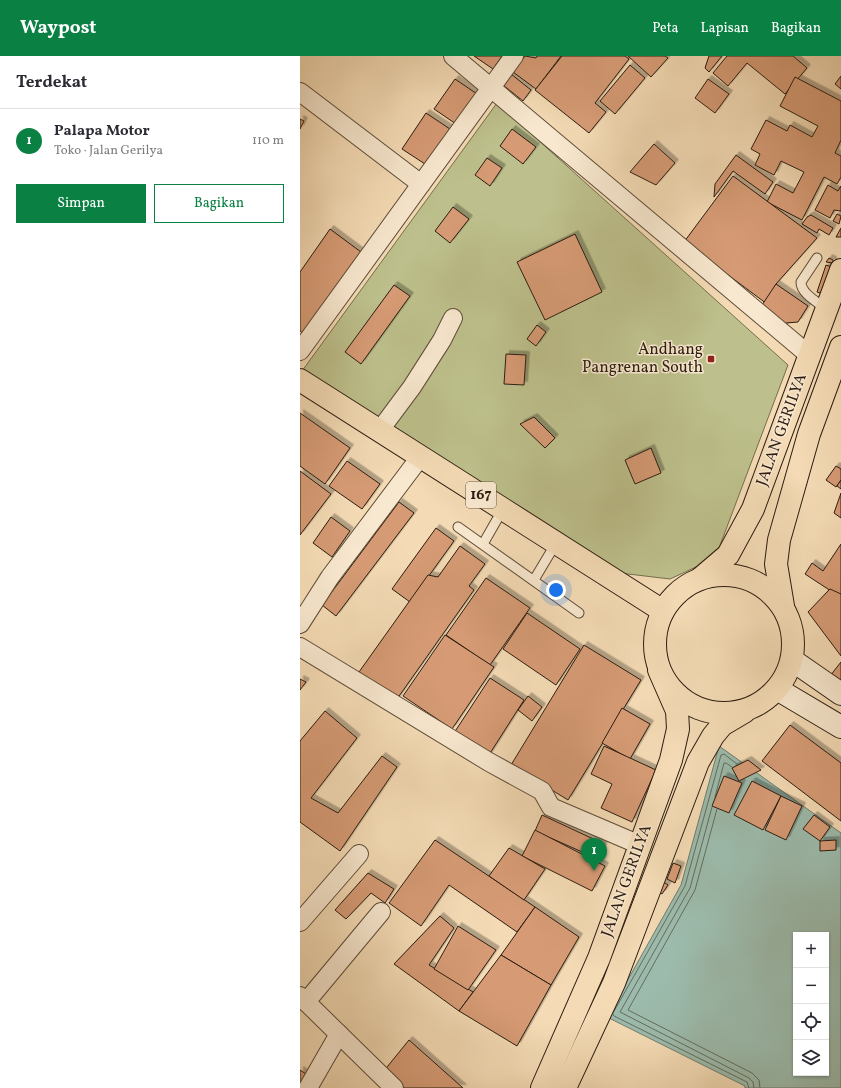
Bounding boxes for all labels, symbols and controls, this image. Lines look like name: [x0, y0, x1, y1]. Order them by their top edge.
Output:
text: Waypost: [20, 15, 96, 41]
text: Peta: [652, 19, 679, 38]
text: Lapisan: [701, 19, 749, 38]
text: Bagikan: [771, 19, 821, 38]
text: Terdekat: [16, 71, 87, 94]
text: Palapa Motor: [54, 121, 150, 142]
text: 1: [26, 132, 32, 150]
text: 110 m: [252, 132, 284, 150]
text: Toko · Jalan Gerilya: [54, 142, 163, 160]
button: Simpan: [16, 184, 146, 223]
button: Bagikan: [154, 184, 284, 223]
place label: Andhang Pangrenan South: [582, 339, 703, 379]
marker: Andhang Pangrenan South: [706, 354, 716, 364]
street label: JALAN GERILYA: [751, 371, 813, 489]
road number: 167: [466, 482, 496, 508]
your location: [546, 580, 566, 600]
street label: JALAN GERILYA: [596, 822, 658, 940]
pin: 1: [581, 838, 607, 871]
map controls: [793, 932, 829, 1076]
button: +: [793, 932, 829, 968]
button: −: [793, 968, 829, 1004]
button: locate: [793, 1004, 829, 1040]
button: layers: [793, 1040, 829, 1076]

